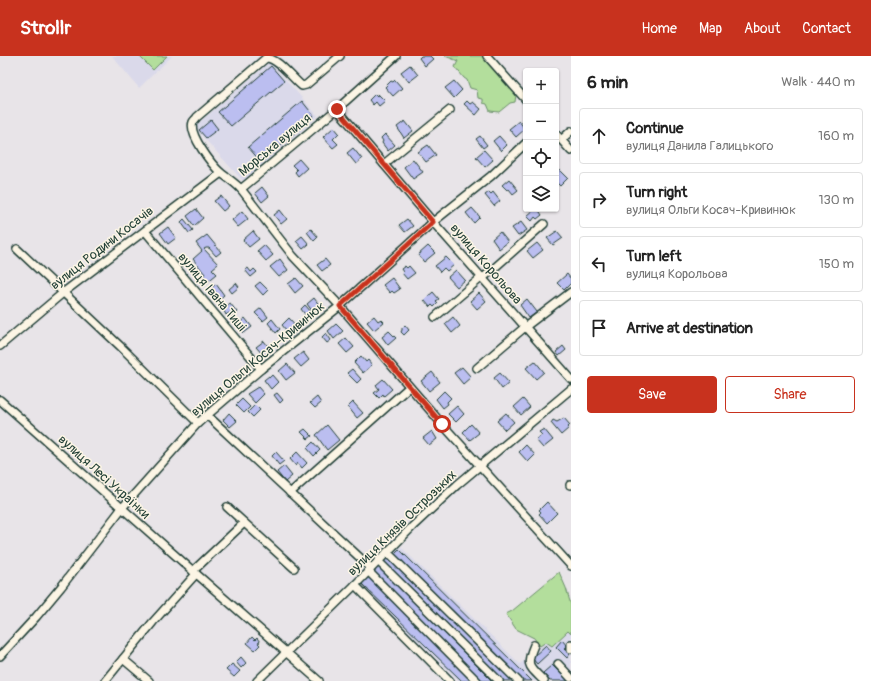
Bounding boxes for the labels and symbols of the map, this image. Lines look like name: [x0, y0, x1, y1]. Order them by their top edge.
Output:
route end: [328, 100, 346, 118]
street label: Морська вулиця: [236, 110, 314, 180]
street label: вулиця Родини Косачів: [47, 203, 157, 293]
street label: вулиця Корольова: [447, 220, 525, 308]
street label: вулиця Івана Тиші: [174, 249, 250, 335]
street label: вулиця Ольги Косач-Кривинюк: [188, 298, 328, 420]
route start: [433, 415, 451, 433]
street label: вулиця Лесі Українки: [55, 432, 153, 522]
street label: вулиця Князів Острозьких: [344, 467, 460, 579]

